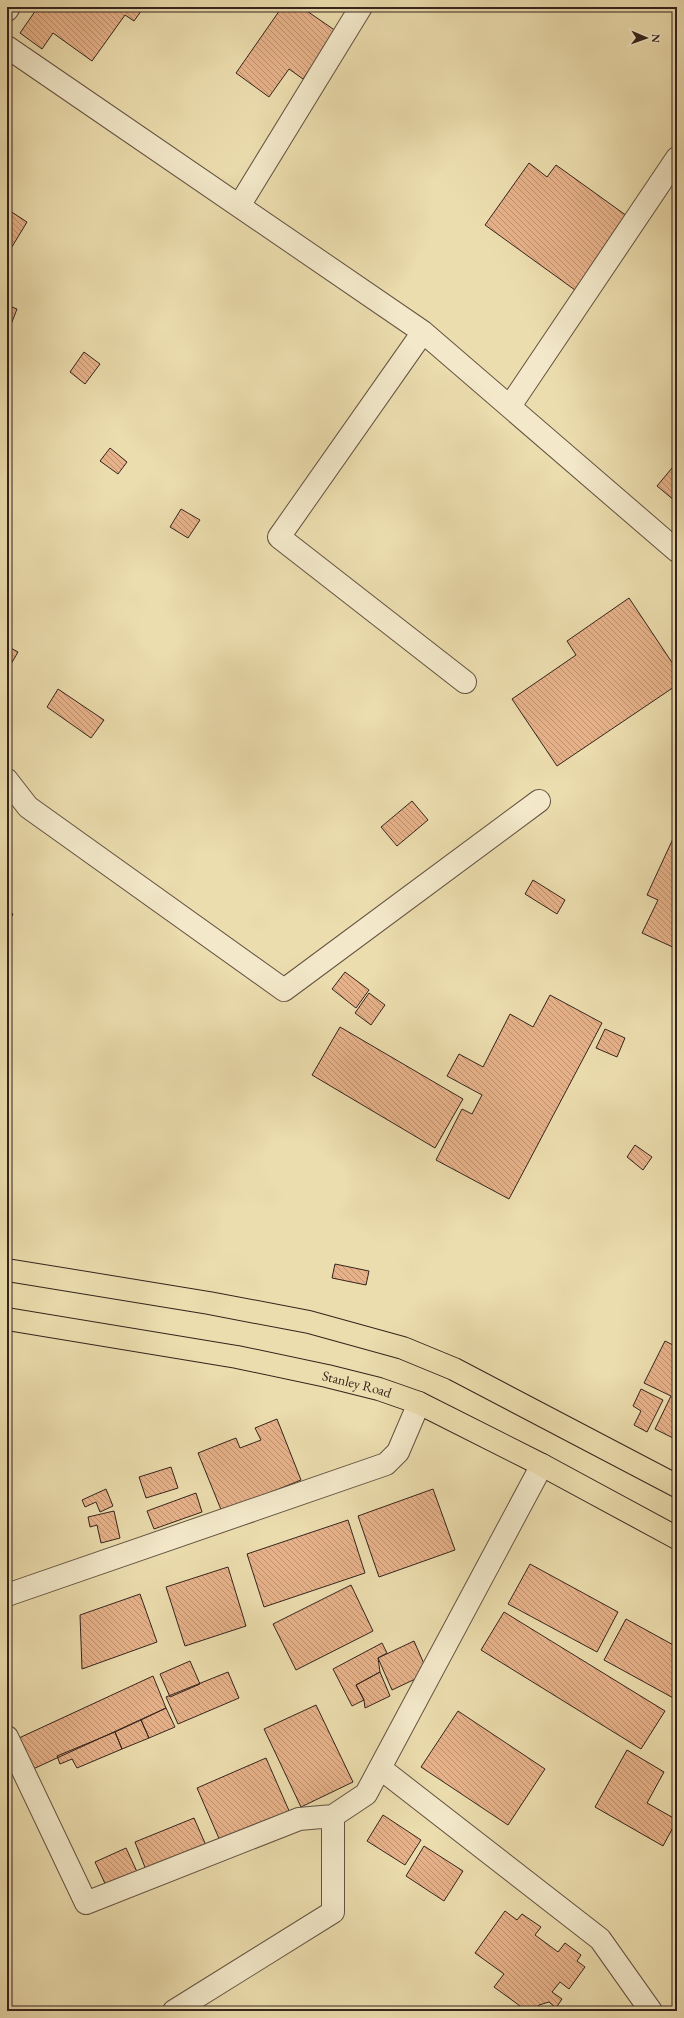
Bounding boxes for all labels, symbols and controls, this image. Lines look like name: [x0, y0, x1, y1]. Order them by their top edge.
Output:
north arrow: [626, 18, 666, 58]
text: N: [649, 34, 663, 43]
street label: Stanley Road: [321, 1366, 395, 1402]

